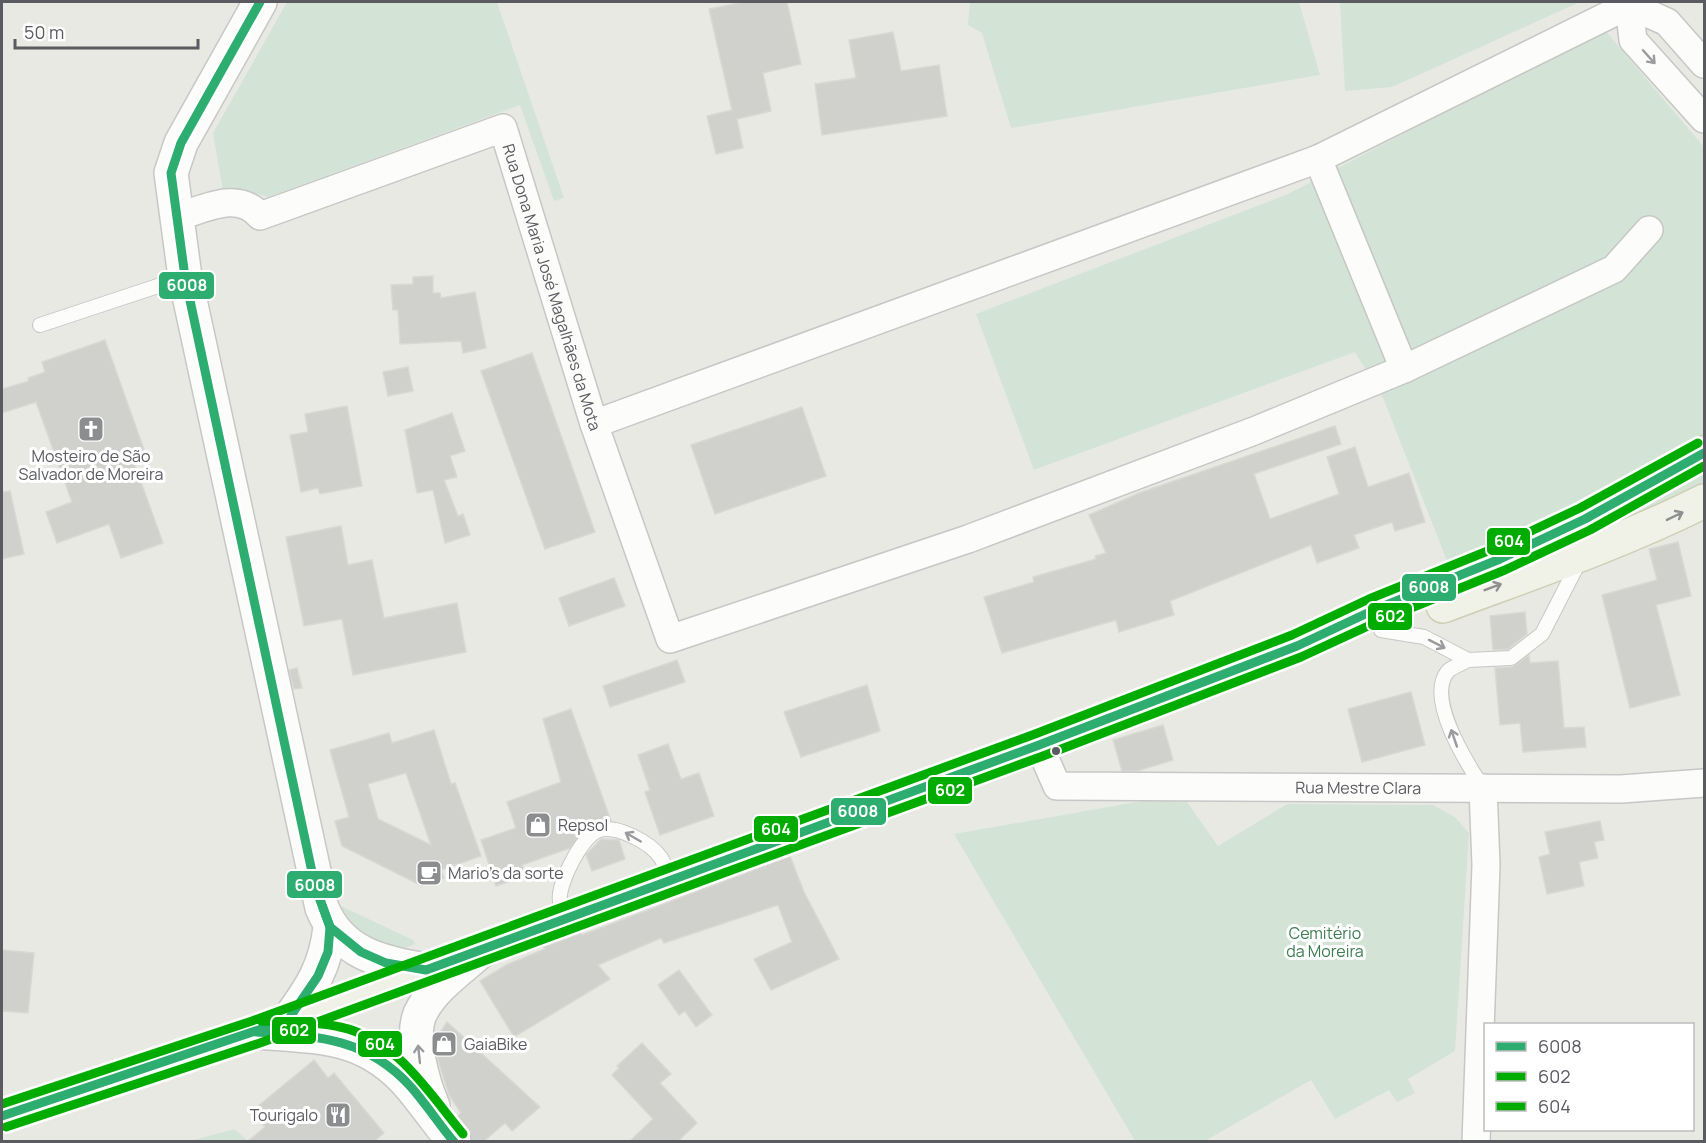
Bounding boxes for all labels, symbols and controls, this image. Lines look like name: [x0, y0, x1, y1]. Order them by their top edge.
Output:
scale bar: [15, 12, 198, 50]
text: 50 m: [24, 20, 64, 44]
one-way arrow: [1642, 50, 1656, 65]
street label: Rua Dona Maria José Magalhães da Mota: [498, 141, 606, 434]
line badge: 6008: [158, 271, 215, 300]
text: 6008: [167, 274, 207, 296]
church icon: Mosteiro de São Salvador de Moreira: [76, 414, 106, 444]
place label: Mosteiro de São Salvador de Moreira: [19, 445, 163, 485]
one-way arrow: [1665, 509, 1683, 521]
line badge: 604: [1486, 527, 1531, 556]
text: 604: [1494, 530, 1524, 552]
line badge: 6008: [1401, 573, 1457, 602]
text: 6008: [1409, 576, 1449, 598]
one-way arrow: [1483, 581, 1502, 592]
line badge: 602: [1367, 602, 1413, 631]
text: 602: [1375, 605, 1405, 627]
one-way arrow: [1428, 639, 1446, 650]
one-way arrow: [1447, 729, 1458, 748]
unlabelled marker: [1050, 745, 1062, 757]
line badge: 602: [927, 776, 973, 805]
street label: Rua Mestre Clara: [1295, 776, 1421, 799]
text: 602: [935, 779, 965, 801]
line badge: 6008: [830, 797, 887, 826]
text: 6008: [838, 800, 878, 822]
shop icon: Repsol: [523, 810, 553, 840]
place label: Repsol: [558, 814, 608, 836]
line badge: 604: [753, 815, 799, 843]
text: 604: [761, 818, 791, 840]
one-way arrow: [625, 831, 642, 843]
cafe icon: Mario's da sorte: [414, 858, 444, 888]
place label: Mario's da sorte: [448, 862, 564, 884]
line badge: 6008: [286, 870, 343, 899]
text: 6008: [295, 874, 335, 896]
park label: Cemitério da Moreira: [1286, 922, 1364, 962]
line badge: 602: [271, 1016, 317, 1045]
text: 602: [279, 1019, 309, 1041]
legend: [1484, 1023, 1694, 1131]
shop icon: GaiaBike: [429, 1029, 459, 1059]
line badge: 604: [357, 1030, 403, 1058]
text: 604: [365, 1033, 395, 1055]
place label: GaiaBike: [464, 1033, 527, 1055]
text: 6008: [1538, 1034, 1582, 1058]
one-way arrow: [413, 1045, 424, 1065]
text: 602: [1538, 1064, 1570, 1088]
text: 604: [1538, 1094, 1571, 1118]
restaurant icon: Tourigalo: [323, 1100, 353, 1130]
place label: Tourigalo: [250, 1104, 318, 1126]

